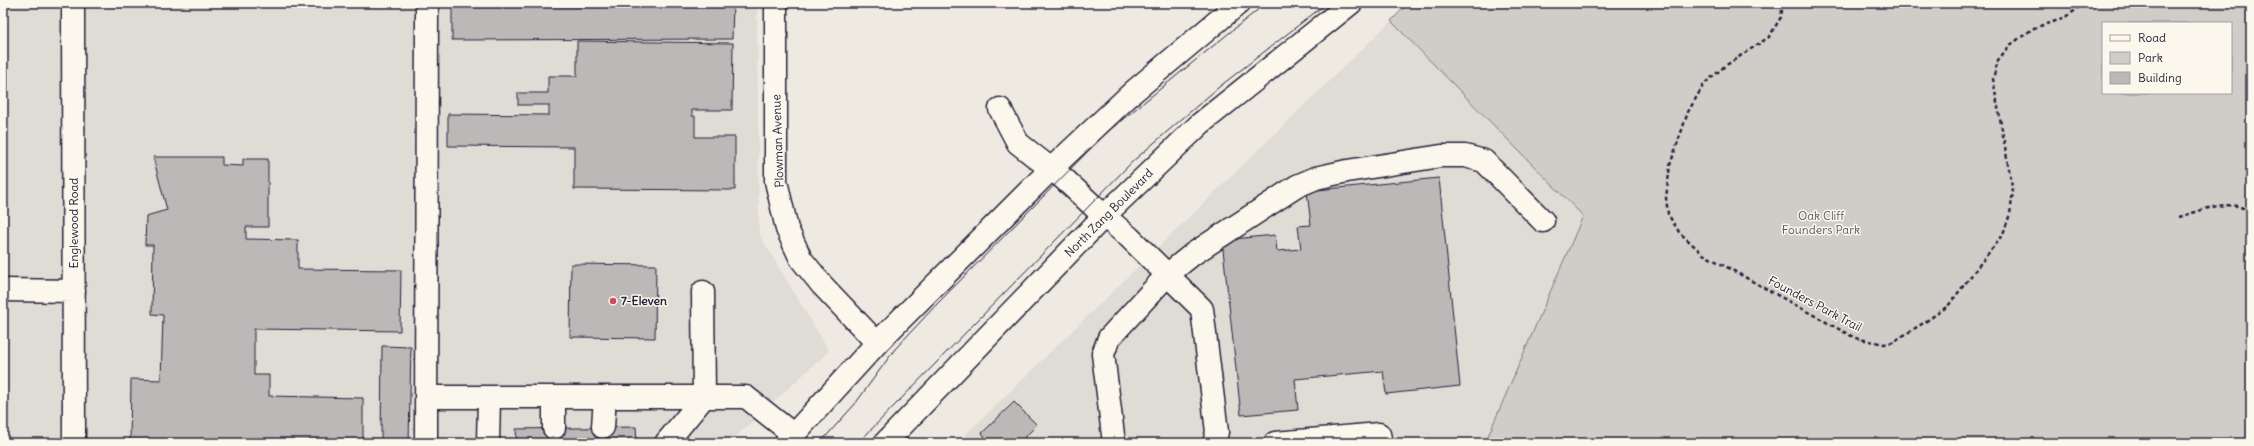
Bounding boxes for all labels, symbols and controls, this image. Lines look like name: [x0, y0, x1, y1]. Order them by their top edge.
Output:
legend: [2102, 22, 2232, 94]
text: Road: [2138, 30, 2166, 45]
text: Park: [2138, 50, 2163, 65]
text: Building: [2138, 70, 2182, 85]
street label: Plowman Avenue: [768, 94, 787, 188]
street label: North Zang Boulevard: [1061, 165, 1156, 260]
street label: Englewood Road: [66, 178, 81, 268]
park label: Oak Cliff Founders Park: [1782, 208, 1860, 237]
street label: Founders Park Trail: [1766, 273, 1865, 335]
place label: 7-Eleven: [621, 293, 667, 308]
marker: 7-Eleven: [608, 296, 618, 306]

